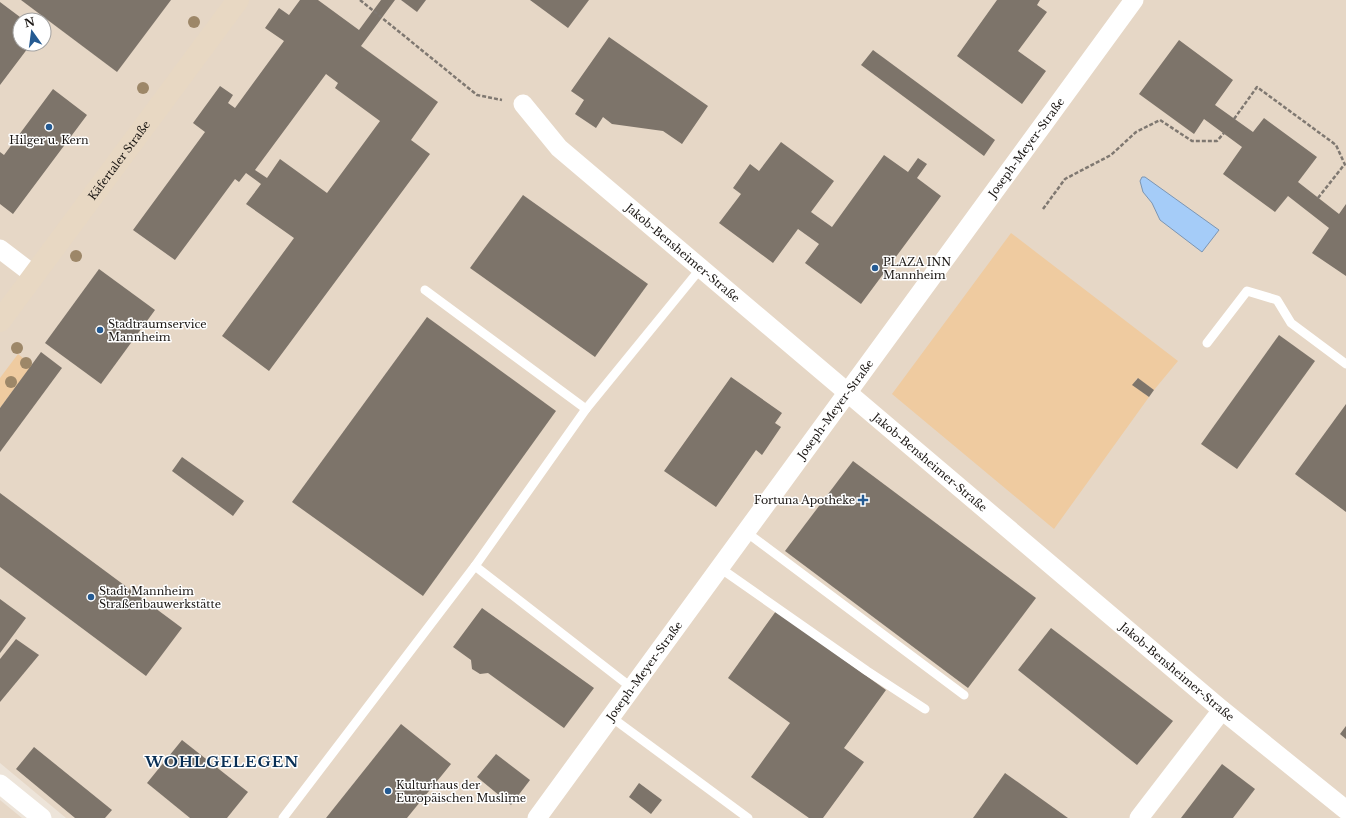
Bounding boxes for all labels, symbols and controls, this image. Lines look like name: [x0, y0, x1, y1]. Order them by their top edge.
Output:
north arrow: [12, 12, 52, 52]
text: N: [23, 14, 37, 30]
street label: Joseph-Meyer-Straße: [984, 95, 1067, 202]
street label: Käfertaler Straße: [85, 118, 153, 203]
marker: Hilger u. Kern: [44, 122, 54, 132]
place label: Hilger u. Kern: [9, 133, 89, 147]
street label: Jakob-Bensheimer-Straße: [621, 199, 743, 305]
place label: PLAZA INN Mannheim: [883, 255, 951, 282]
marker: PLAZA INN Mannheim: [870, 263, 880, 273]
place label: Stadtraumservice Mannheim: [108, 317, 207, 344]
marker: Stadtraumservice Mannheim: [95, 325, 105, 335]
street label: Joseph-Meyer-Straße: [793, 357, 876, 463]
street label: Jakob-Bensheimer-Straße: [868, 409, 990, 515]
place label: Fortuna Apotheke: [754, 493, 855, 507]
marker: Fortuna Apotheke: [858, 495, 868, 505]
place label: Stadt Mannheim Straßenbauwerkstätte: [99, 584, 221, 611]
marker: Stadt Mannheim Straßenbauwerkstätte: [86, 592, 96, 602]
street label: Joseph-Meyer-Straße: [602, 618, 685, 725]
street label: Jakob-Bensheimer-Straße: [1115, 618, 1237, 724]
district label: WOHLGELEGEN: [144, 752, 299, 771]
place label: Kulturhaus der Europäischen Muslime: [396, 778, 526, 805]
marker: Kulturhaus der Europäischen Muslime: [383, 786, 393, 796]

